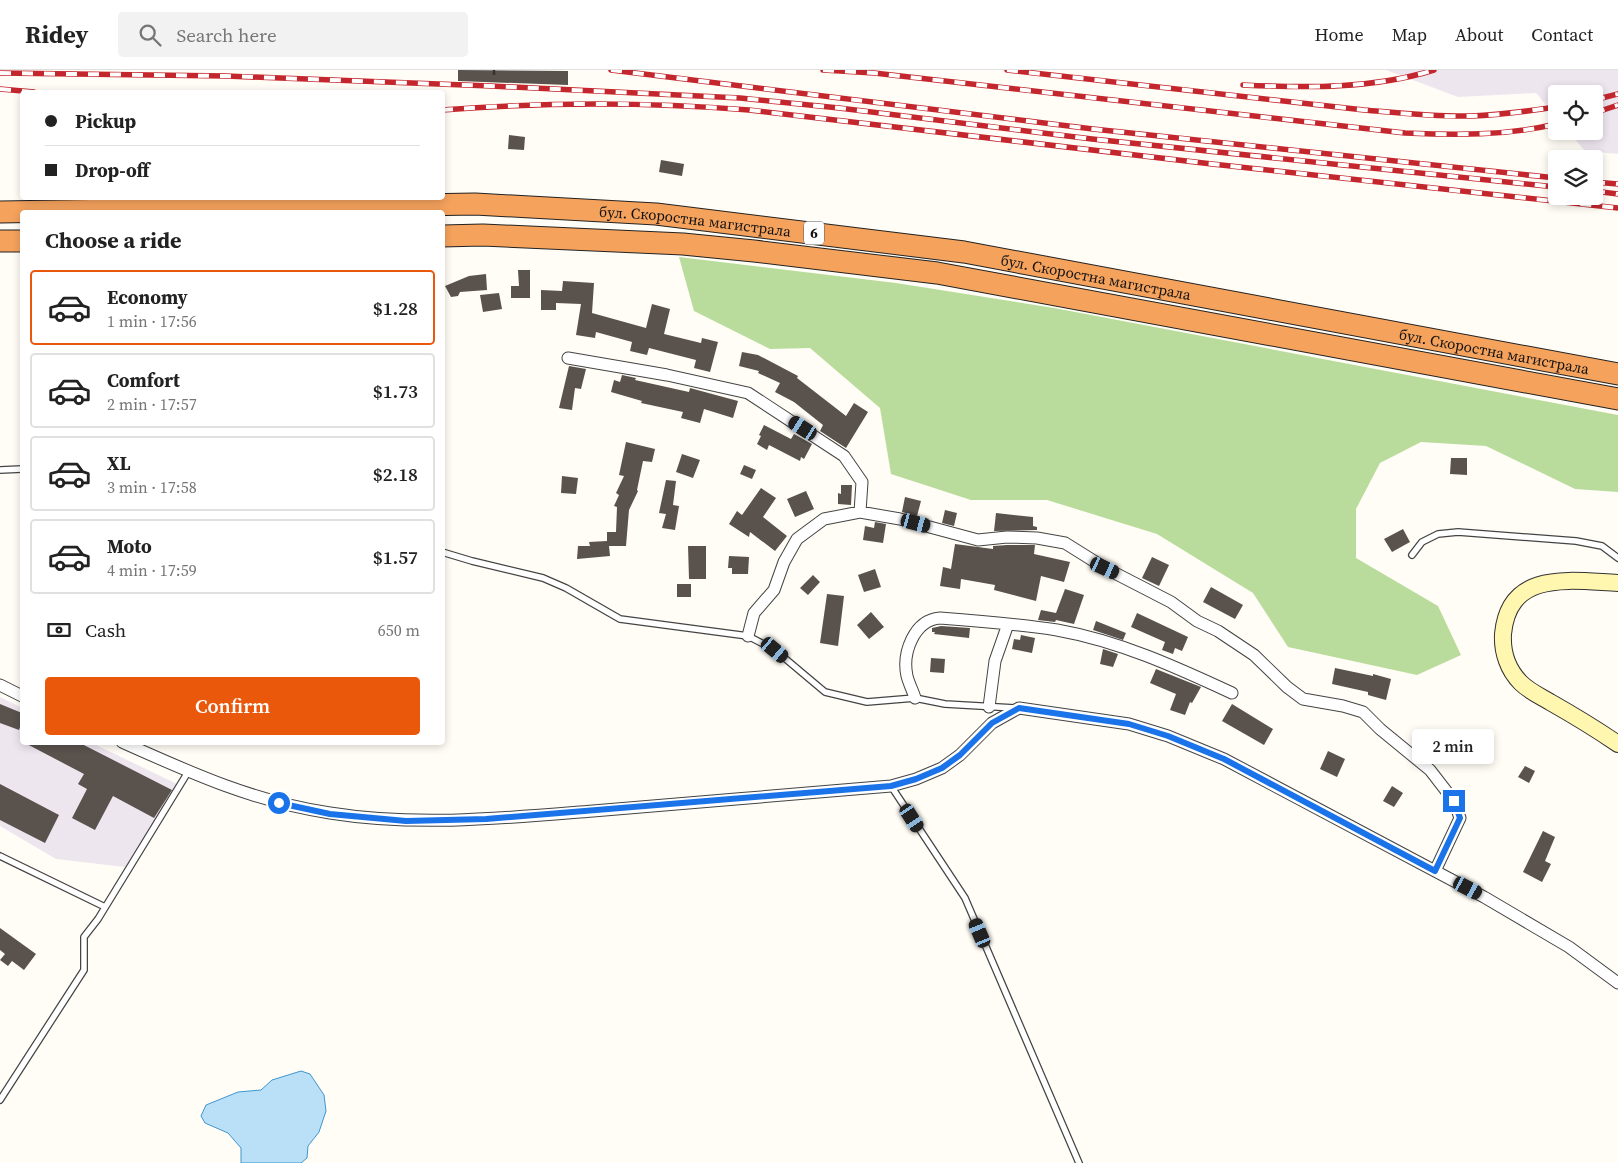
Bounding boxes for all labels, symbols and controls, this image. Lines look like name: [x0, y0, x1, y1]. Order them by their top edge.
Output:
search box: [118, 12, 468, 57]
text: Ridey: [25, 18, 88, 51]
icon: search: [136, 21, 164, 49]
text: Search here: [176, 22, 277, 48]
text: Home: [1315, 22, 1364, 47]
text: Map: [1392, 22, 1427, 47]
text: About: [1455, 22, 1503, 47]
text: Contact: [1531, 22, 1593, 47]
map controls: [1548, 85, 1603, 205]
button: locate: [1548, 85, 1603, 140]
text: Pickup: [75, 108, 136, 134]
button: layers: [1548, 150, 1603, 205]
text: Drop-off: [75, 157, 149, 183]
street label: бул. Скоростна магистрала: [599, 200, 793, 241]
road number: 6: [804, 222, 824, 244]
text: Choose a ride: [45, 225, 182, 255]
street label: бул. Скоростна магистрала: [999, 249, 1193, 305]
text: Economy: [107, 284, 188, 310]
icon: car: [47, 285, 92, 330]
text: $1.28: [373, 295, 418, 321]
text: 1 min · 17:56: [107, 310, 197, 332]
street label: бул. Скоростна магистрала: [1397, 323, 1591, 379]
text: Comfort: [107, 367, 180, 393]
icon: car: [47, 368, 92, 413]
text: $1.73: [373, 378, 418, 404]
text: 2 min · 17:57: [107, 393, 197, 415]
car: [786, 414, 819, 442]
text: XL: [107, 450, 130, 476]
icon: car: [47, 451, 92, 496]
text: $2.18: [373, 461, 418, 487]
text: 3 min · 17:58: [107, 476, 197, 498]
car: [899, 512, 932, 534]
text: Moto: [107, 533, 152, 559]
icon: car: [47, 534, 92, 579]
text: $1.57: [373, 544, 418, 570]
car: [1088, 555, 1121, 581]
text: 4 min · 17:59: [107, 559, 197, 581]
icon: cash: [45, 616, 73, 644]
text: Cash: [85, 617, 126, 643]
text: 650 m: [378, 619, 420, 641]
car: [758, 635, 791, 665]
button: Confirm: [45, 677, 420, 735]
callout: 2 min: [1413, 728, 1495, 764]
text: 2 min: [1432, 735, 1474, 757]
route end: [1443, 790, 1465, 812]
route start: [268, 792, 290, 814]
car: [897, 801, 926, 835]
car: [1451, 874, 1484, 902]
car: [967, 916, 992, 950]

